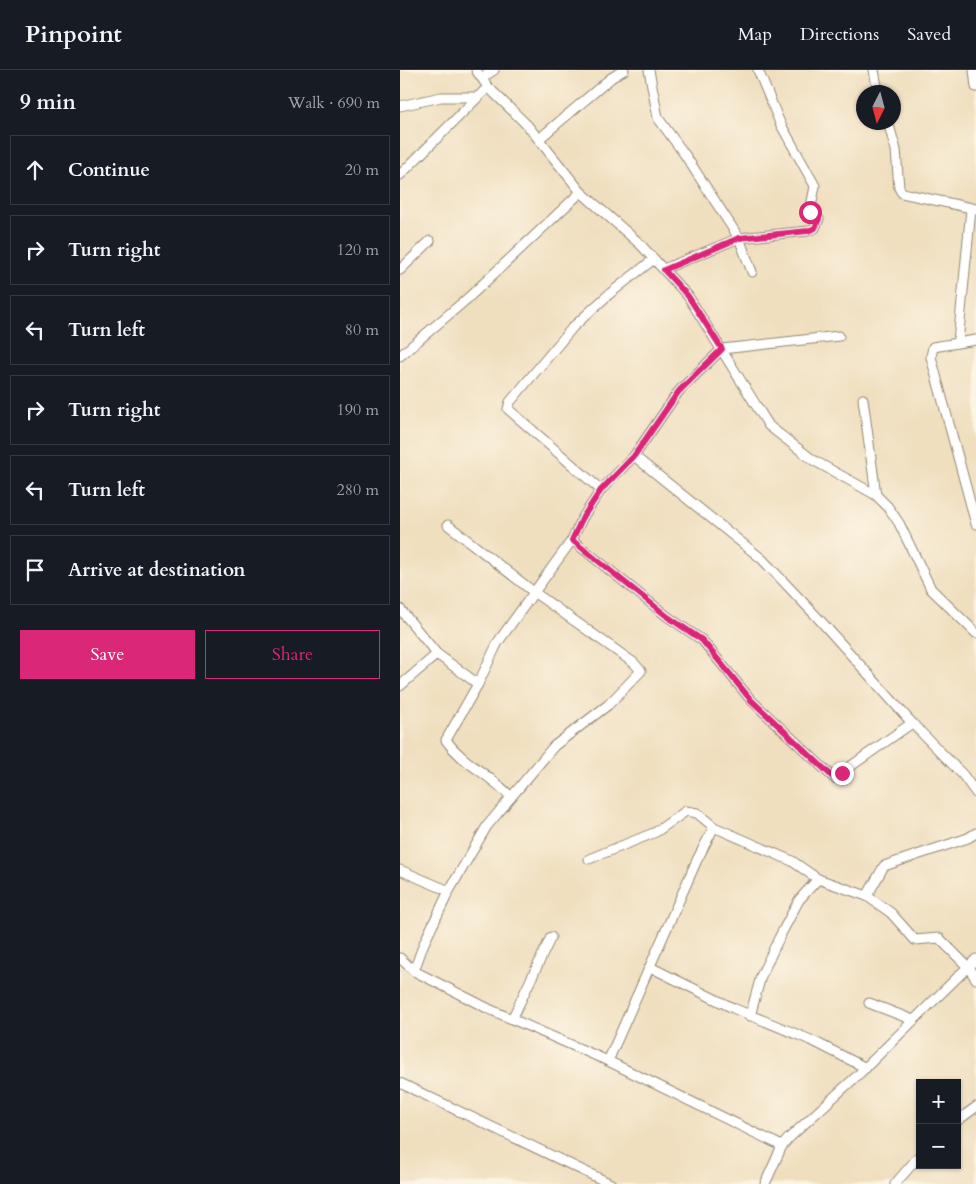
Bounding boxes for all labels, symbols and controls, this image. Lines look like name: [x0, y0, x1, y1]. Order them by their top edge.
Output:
text: Pinpoint: [25, 18, 122, 51]
text: Map: [738, 22, 772, 47]
text: Directions: [800, 22, 879, 47]
text: Saved: [907, 22, 951, 47]
north arrow: [856, 85, 901, 130]
text: 9 min: [20, 88, 76, 117]
text: Walk · 690 m: [288, 92, 380, 114]
icon: ahead: [21, 156, 49, 184]
text: Continue: [68, 157, 150, 183]
text: 20 m: [345, 159, 379, 181]
route start: [799, 201, 822, 224]
icon: right: [21, 236, 49, 264]
text: Turn right: [68, 237, 160, 263]
text: 120 m: [337, 239, 379, 261]
icon: left: [21, 316, 49, 344]
text: Turn left: [68, 317, 145, 343]
text: 80 m: [345, 319, 379, 341]
icon: right: [21, 396, 49, 424]
text: Turn right: [68, 397, 160, 423]
text: 190 m: [337, 399, 379, 421]
icon: left: [21, 476, 49, 504]
text: Turn left: [68, 477, 145, 503]
text: 280 m: [337, 479, 379, 501]
icon: arrive: [21, 556, 49, 584]
text: Arrive at destination: [68, 557, 245, 583]
button: Save: [20, 630, 195, 679]
button: Share: [205, 630, 380, 679]
route end: [831, 762, 854, 785]
map controls: [916, 1079, 961, 1169]
button: +: [916, 1079, 961, 1124]
button: −: [916, 1124, 961, 1169]

